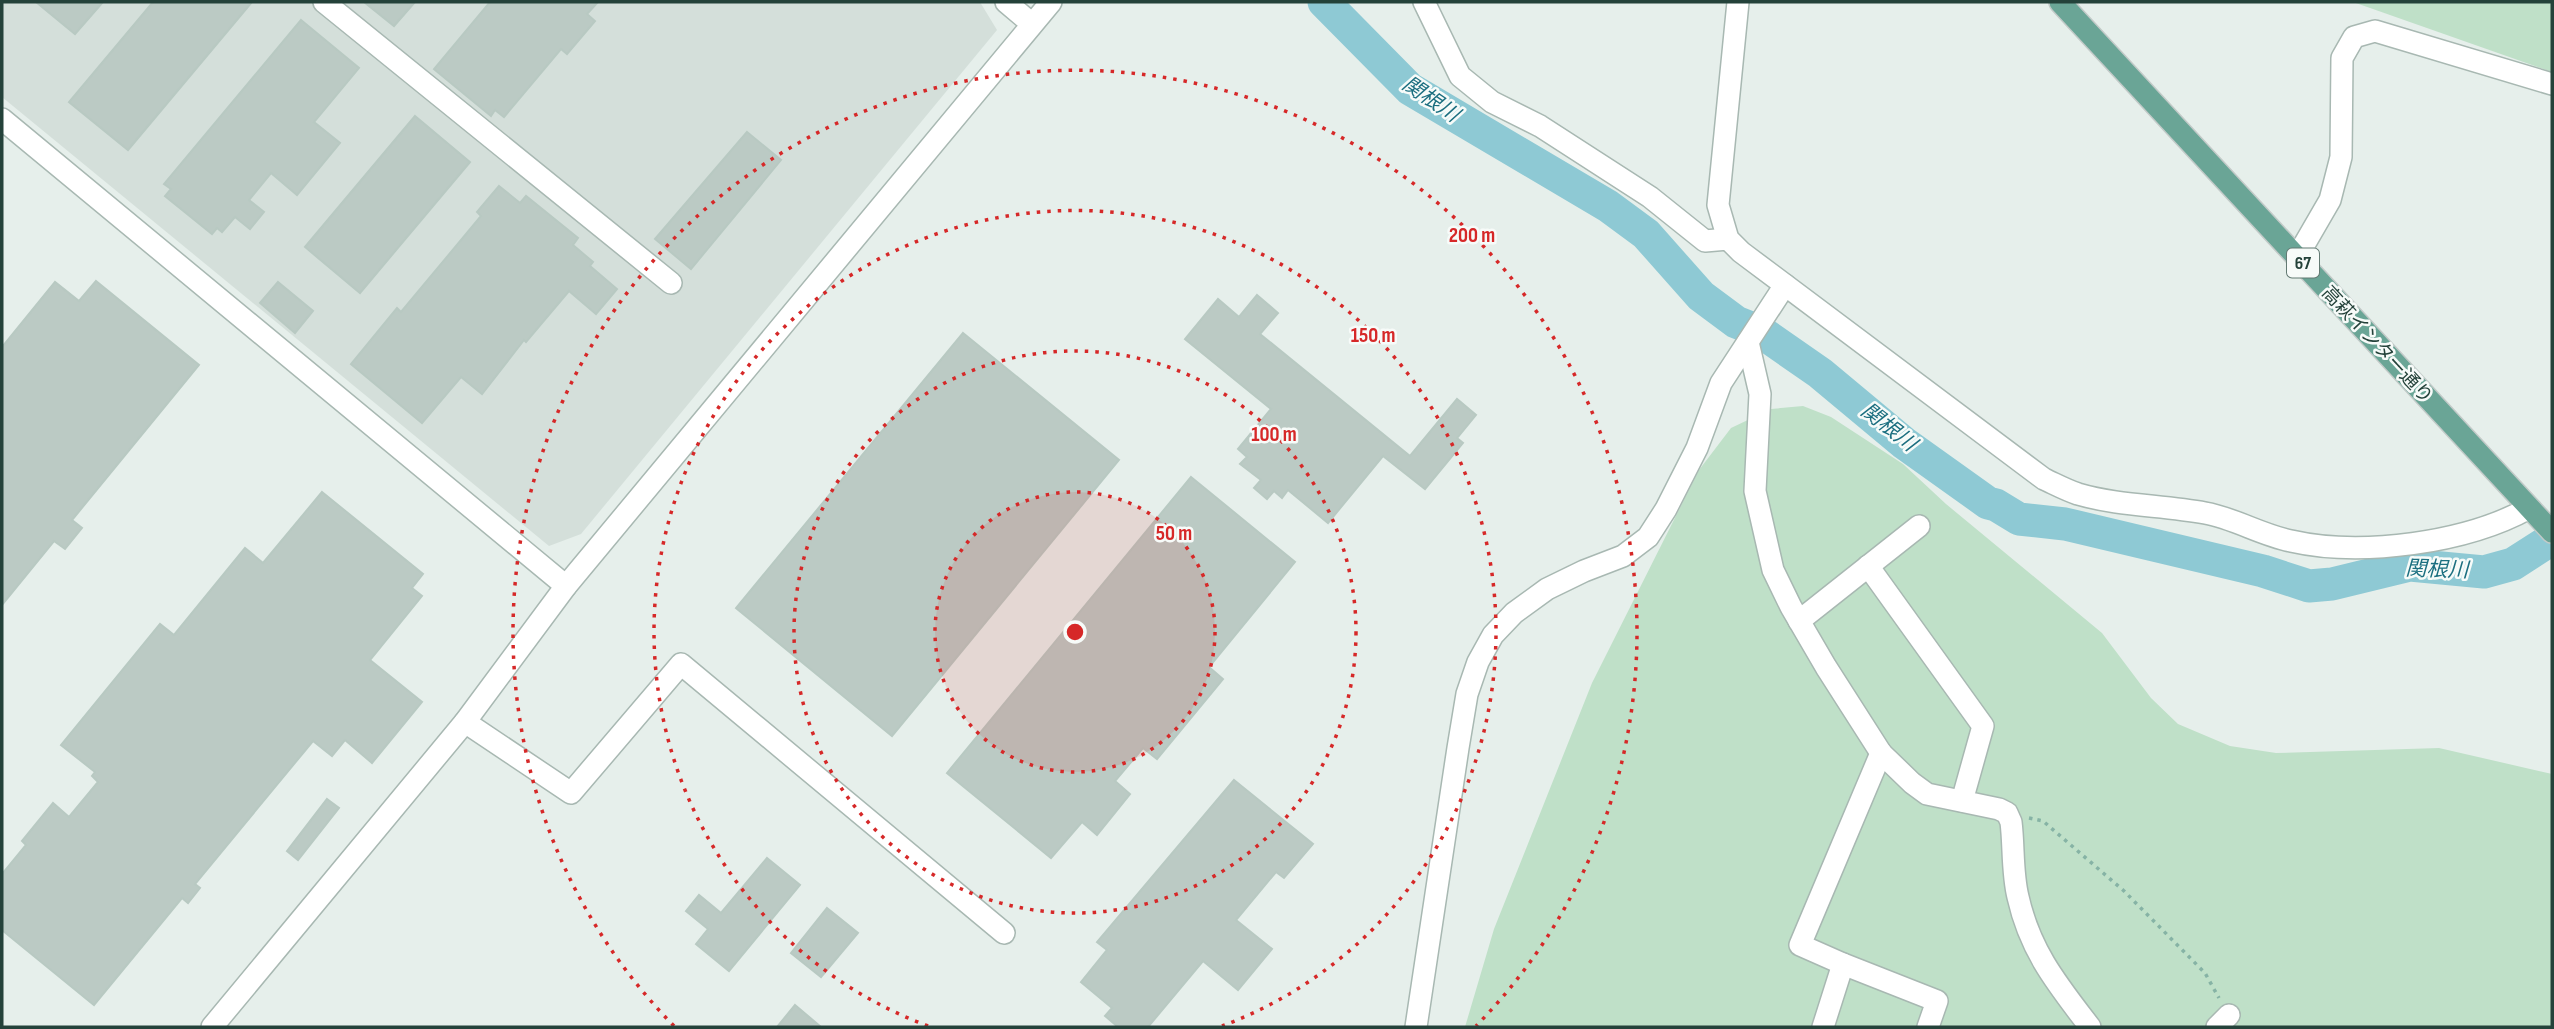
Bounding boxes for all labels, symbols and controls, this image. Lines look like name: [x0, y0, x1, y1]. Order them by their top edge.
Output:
water label: 関根川: [1398, 71, 1465, 129]
text: 200 m: [1449, 223, 1495, 248]
road number: 67: [2287, 248, 2319, 278]
street label: 高萩インター通り: [2317, 282, 2437, 408]
text: 150 m: [1351, 323, 1395, 348]
water label: 関根川: [1856, 398, 1923, 458]
text: 100 m: [1251, 422, 1297, 447]
text: 50 m: [1156, 521, 1192, 546]
water label: 関根川: [2405, 556, 2471, 583]
centre of rings: [1063, 620, 1087, 644]

